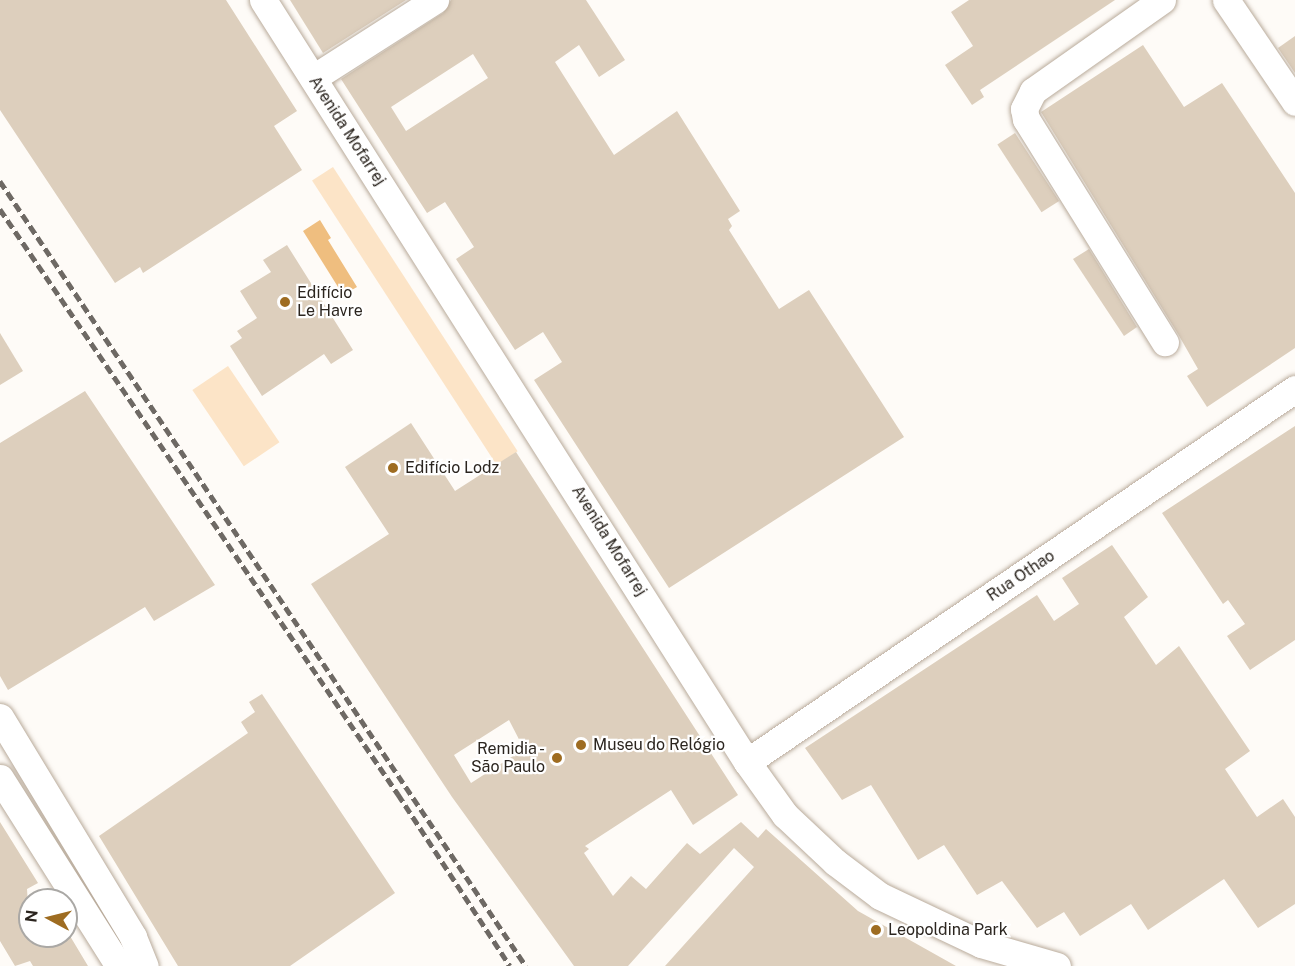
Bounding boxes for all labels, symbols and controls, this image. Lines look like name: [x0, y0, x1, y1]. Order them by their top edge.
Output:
street label: Avenida Mofarrej: [304, 73, 390, 189]
place label: Edifício Le Havre: [297, 283, 363, 321]
marker: Edifício Le Havre: [278, 295, 292, 309]
place label: Edifício Lodz: [405, 458, 499, 478]
marker: Edifício Lodz: [386, 461, 400, 475]
street label: Avenida Mofarrej: [567, 482, 651, 600]
street label: Rua Othao: [983, 546, 1059, 606]
place label: Museu do Relógio: [593, 735, 725, 755]
marker: Museu do Relógio: [574, 738, 588, 752]
place label: Remidia - São Paulo: [471, 739, 545, 777]
marker: Remidia - São Paulo: [550, 751, 564, 765]
north arrow: [18, 888, 78, 948]
text: N: [21, 909, 42, 923]
place label: Leopoldina Park: [888, 920, 1008, 940]
marker: Leopoldina Park: [869, 923, 883, 937]

